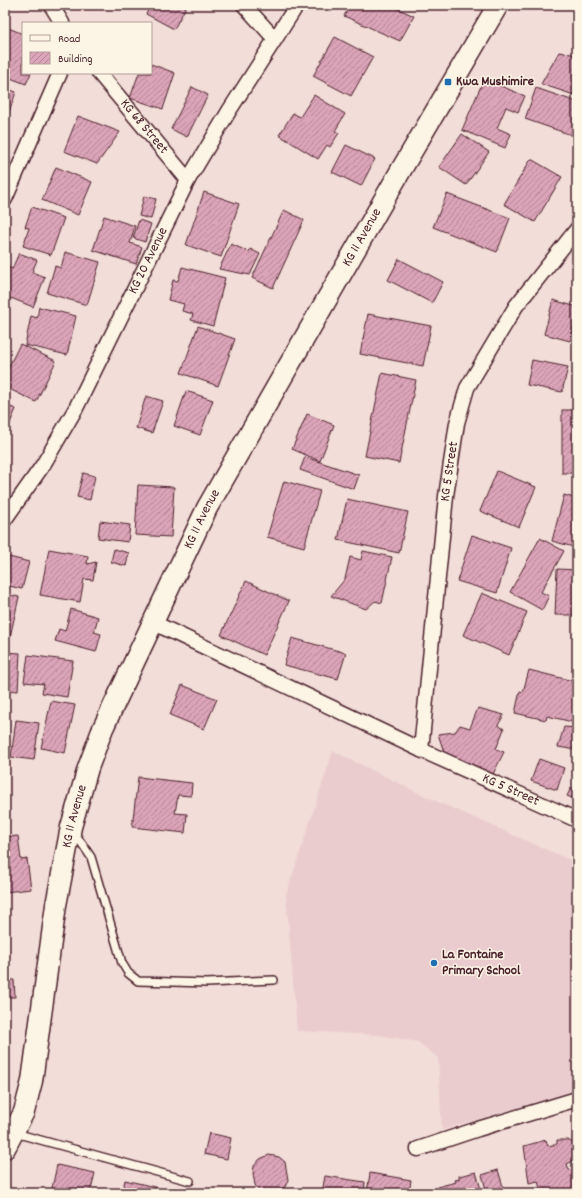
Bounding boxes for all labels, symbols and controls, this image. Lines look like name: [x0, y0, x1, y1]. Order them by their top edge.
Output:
legend: [22, 22, 152, 74]
text: Road: [58, 31, 80, 48]
text: Building: [58, 51, 93, 68]
place label: Kwa Mushimire: [456, 72, 534, 92]
marker: Kwa Mushimire: [443, 77, 453, 87]
street label: KG 68 Street: [115, 95, 173, 159]
street label: KG 11 Avenue: [337, 205, 387, 271]
street label: KG 20 Avenue: [123, 224, 173, 297]
street label: KG 5 Street: [436, 440, 464, 502]
street label: KG 11 Avenue: [179, 486, 226, 552]
street label: KG 5 Street: [479, 769, 542, 812]
street label: KG 11 Avenue: [57, 782, 93, 850]
place label: La Fontaine Primary School: [442, 945, 521, 981]
marker: La Fontaine Primary School: [429, 958, 439, 968]

